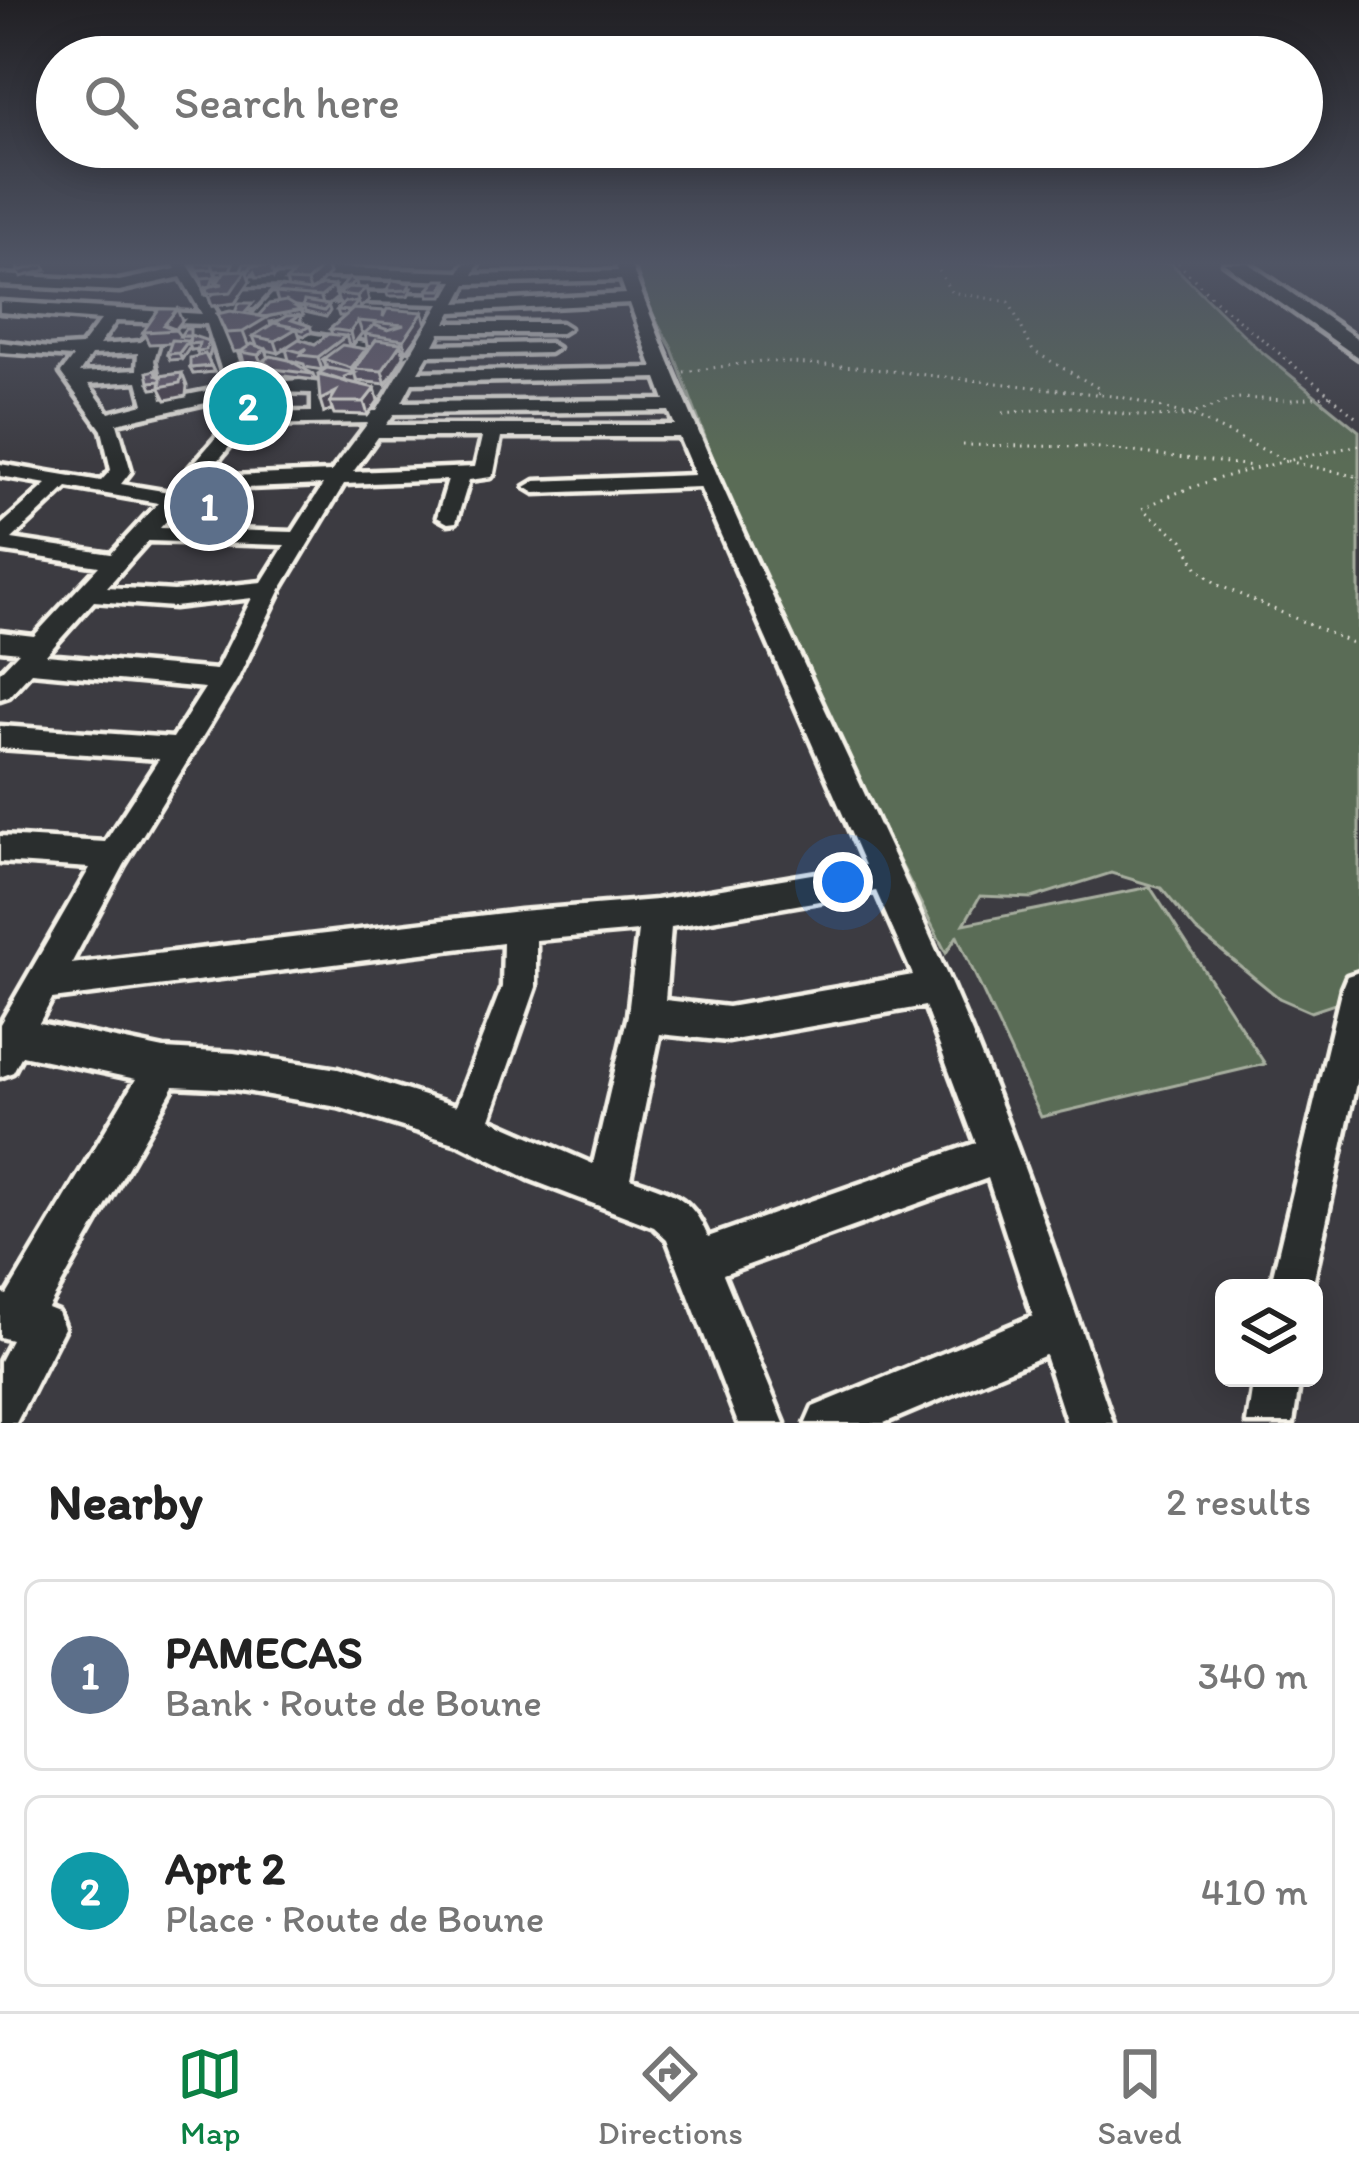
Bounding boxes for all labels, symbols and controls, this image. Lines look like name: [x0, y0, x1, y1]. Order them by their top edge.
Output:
search box: [36, 36, 1323, 168]
icon: search: [78, 69, 144, 135]
text: Search here: [174, 75, 400, 129]
pin: 2: [209, 361, 287, 451]
pin: 1: [170, 461, 248, 551]
your location: [813, 852, 873, 912]
map controls: [1215, 1279, 1323, 1387]
button: layers: [1215, 1279, 1323, 1387]
text: Nearby: [48, 1471, 203, 1532]
text: 2 results: [1166, 1478, 1311, 1525]
text: PAMECAS: [165, 1625, 363, 1679]
text: 1: [81, 1652, 99, 1699]
text: 340 m: [1198, 1652, 1308, 1699]
text: Bank · Route de Boune: [165, 1679, 542, 1726]
text: Aprt 2: [165, 1841, 285, 1895]
text: 2: [80, 1868, 100, 1915]
text: 410 m: [1201, 1868, 1308, 1915]
text: Place · Route de Boune: [165, 1895, 544, 1942]
tab: Map: [177, 2041, 243, 2152]
tab: Directions: [598, 2041, 743, 2152]
tab: Saved: [1098, 2041, 1182, 2152]

